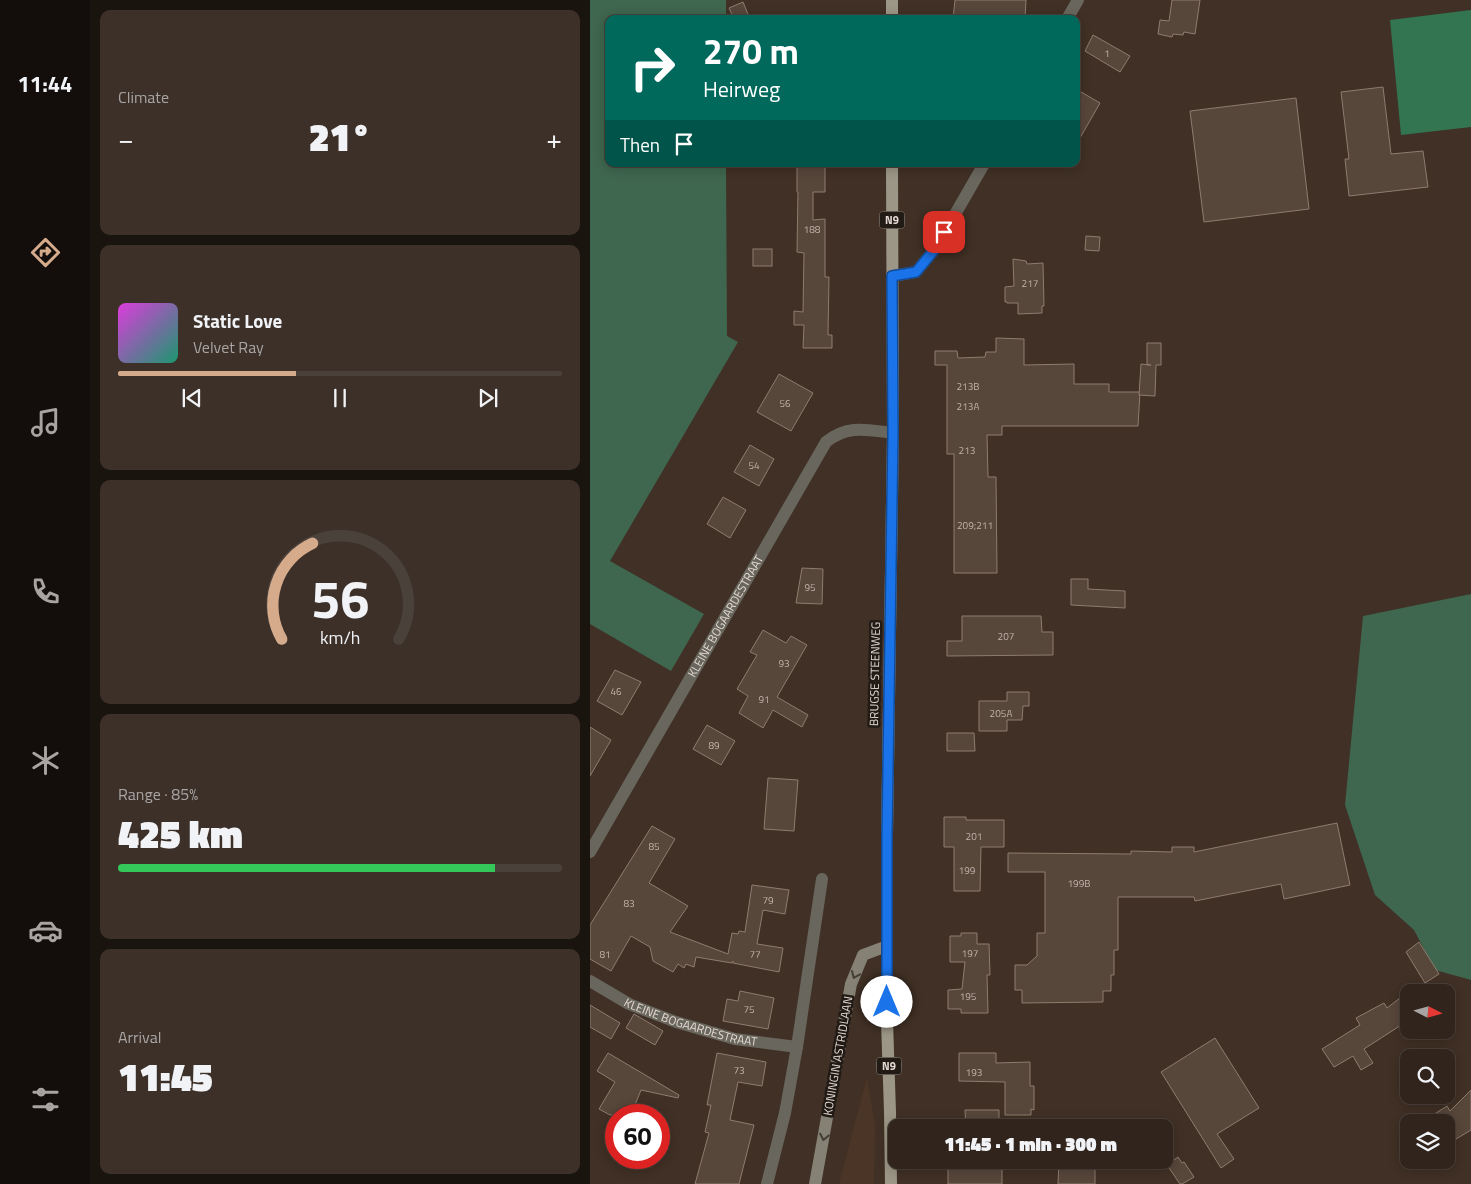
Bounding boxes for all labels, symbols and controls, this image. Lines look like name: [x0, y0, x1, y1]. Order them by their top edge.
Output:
text: 270 m: [703, 24, 799, 78]
icon: right: [620, 35, 685, 100]
house number: 1: [1104, 46, 1110, 61]
text: 11:44: [18, 67, 72, 101]
text: Heirweg: [703, 72, 780, 106]
text: Climate: [118, 85, 169, 109]
text: 21°: [309, 108, 371, 166]
text: −: [118, 117, 134, 160]
text: +: [546, 117, 562, 160]
text: Then: [620, 130, 660, 159]
icon: arrive: [670, 130, 698, 158]
pin: [923, 211, 965, 253]
road number: N9: [880, 212, 904, 228]
icon: arrive: [930, 218, 958, 246]
house number: 188: [804, 222, 821, 237]
icon: directions: [28, 235, 63, 270]
house number: 217: [1022, 276, 1038, 291]
text: Static Love: [193, 306, 282, 335]
text: Velvet Ray: [193, 335, 264, 359]
house number: 213B: [957, 379, 979, 394]
icon: previous: [178, 384, 206, 412]
icon: pause: [326, 384, 354, 412]
icon: next: [474, 384, 502, 412]
house number: 56: [779, 396, 791, 411]
house number: 213A: [957, 399, 979, 414]
icon: music: [28, 405, 63, 440]
house number: 213: [959, 443, 975, 458]
house number: 54: [748, 458, 760, 473]
house number: 209;211: [957, 518, 993, 533]
street label: KLEINE BOGAARDESTRAAT: [682, 551, 768, 681]
text: 56: [311, 559, 369, 638]
icon: phone: [28, 574, 63, 609]
house number: 95: [804, 580, 816, 595]
street label: BRUGSE STEENWEG: [864, 622, 885, 726]
text: km/h: [320, 624, 360, 651]
house number: 207: [998, 629, 1014, 644]
house number: 93: [778, 656, 790, 671]
house number: 46: [610, 684, 622, 699]
house number: 91: [758, 692, 770, 707]
house number: 205A: [990, 706, 1012, 721]
house number: 89: [708, 738, 720, 753]
icon: climate: [28, 743, 63, 778]
text: Range · 85%: [118, 782, 198, 806]
text: 425 km: [118, 805, 243, 863]
house number: 201: [966, 829, 982, 844]
house number: 85: [648, 839, 660, 854]
house number: 199: [959, 863, 976, 878]
house number: 199B: [1068, 876, 1090, 891]
house number: 79: [762, 893, 774, 908]
house number: 83: [623, 896, 635, 911]
icon: car: [28, 913, 63, 948]
house number: 197: [962, 946, 978, 961]
house number: 81: [599, 947, 611, 962]
house number: 77: [749, 947, 761, 962]
one-way arrow: [851, 970, 861, 979]
position arrow: [860, 975, 912, 1027]
north arrow: [1400, 984, 1455, 1039]
map controls: [1400, 984, 1455, 1169]
house number: 195: [960, 989, 977, 1004]
street label: KLEINE BOGAARDESTRAAT: [620, 993, 759, 1051]
street label: KONINGIN ASTRIDLAAN: [818, 995, 857, 1117]
house number: 75: [743, 1002, 755, 1017]
text: Arrival: [118, 1025, 161, 1049]
text: 11:45: [118, 1048, 213, 1106]
button: search: [1400, 1049, 1455, 1104]
road number: N9: [876, 1058, 902, 1074]
house number: 73: [733, 1063, 745, 1078]
house number: 193: [966, 1065, 982, 1080]
icon: filters: [28, 1082, 63, 1117]
speed limit sign: 60: [605, 1104, 670, 1169]
button: layers: [1400, 1114, 1455, 1169]
text: 11:45 · 1 min · 300 m: [944, 1129, 1117, 1158]
one-way arrow: [819, 1132, 829, 1141]

